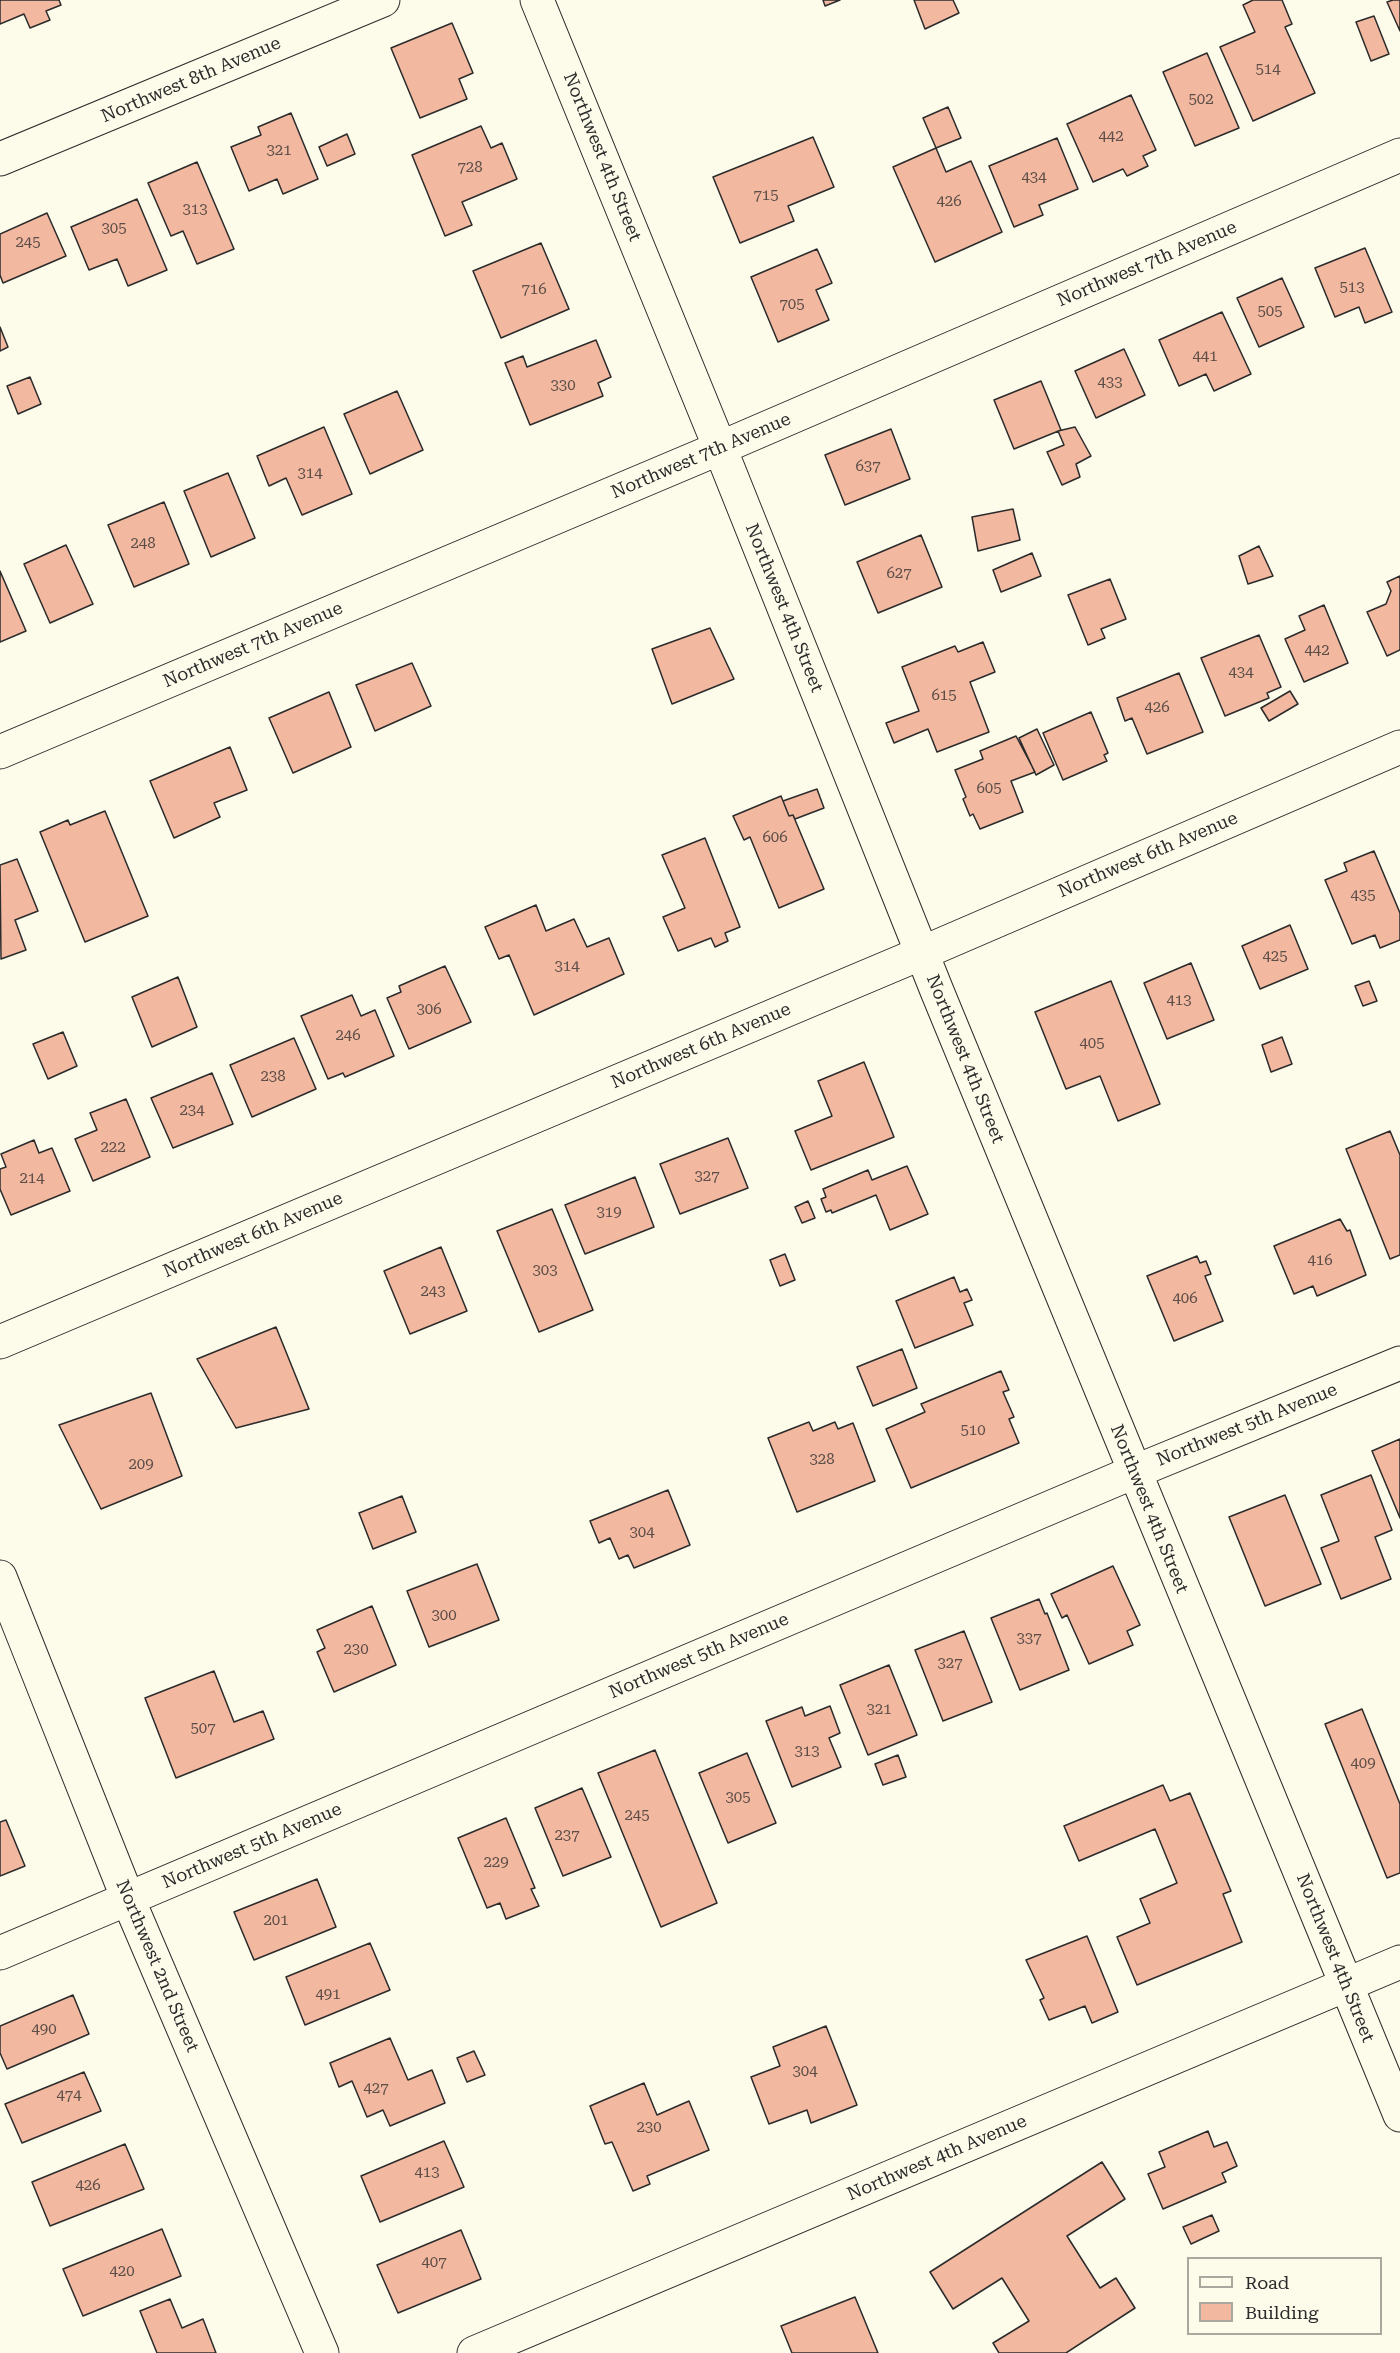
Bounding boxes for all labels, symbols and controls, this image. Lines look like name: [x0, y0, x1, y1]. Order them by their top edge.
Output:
street label: Northwest 8th Avenue: [98, 32, 284, 128]
house number: 514: [1255, 61, 1281, 79]
street label: Northwest 4th Street: [558, 70, 646, 244]
house number: 502: [1188, 91, 1214, 109]
house number: 442: [1098, 128, 1124, 146]
house number: 321: [266, 142, 292, 160]
house number: 728: [457, 159, 483, 177]
house number: 434: [1021, 169, 1047, 187]
house number: 715: [753, 187, 779, 205]
house number: 426: [936, 193, 962, 211]
house number: 313: [182, 201, 208, 219]
street label: Northwest 7th Avenue: [1054, 216, 1240, 312]
house number: 305: [101, 220, 127, 238]
house number: 245: [15, 234, 41, 252]
house number: 513: [1339, 279, 1365, 297]
house number: 716: [521, 281, 547, 299]
house number: 705: [779, 296, 805, 314]
house number: 505: [1257, 303, 1283, 321]
house number: 441: [1192, 348, 1218, 366]
house number: 433: [1097, 374, 1123, 392]
house number: 330: [550, 377, 576, 395]
street label: Northwest 7th Avenue: [608, 408, 794, 504]
house number: 637: [855, 458, 881, 476]
house number: 314: [297, 465, 323, 483]
street label: Northwest 4th Street: [740, 521, 828, 695]
house number: 248: [130, 535, 156, 553]
house number: 627: [886, 565, 912, 583]
street label: Northwest 7th Avenue: [160, 597, 346, 693]
house number: 442: [1304, 642, 1330, 660]
house number: 434: [1228, 664, 1254, 682]
house number: 615: [931, 687, 957, 705]
house number: 426: [1144, 699, 1170, 717]
house number: 605: [976, 780, 1002, 798]
street label: Northwest 6th Avenue: [1055, 807, 1241, 903]
house number: 606: [762, 829, 788, 847]
house number: 435: [1350, 887, 1376, 905]
house number: 425: [1262, 948, 1288, 966]
house number: 314: [554, 958, 580, 976]
street label: Northwest 4th Street: [921, 972, 1009, 1146]
house number: 413: [1166, 992, 1192, 1010]
street label: Northwest 6th Avenue: [608, 998, 794, 1094]
house number: 306: [416, 1001, 442, 1019]
house number: 246: [335, 1027, 361, 1045]
house number: 405: [1079, 1035, 1105, 1053]
house number: 238: [260, 1068, 286, 1086]
house number: 234: [179, 1102, 205, 1120]
house number: 222: [100, 1139, 126, 1157]
house number: 327: [694, 1168, 720, 1186]
house number: 214: [19, 1170, 45, 1188]
street label: Northwest 6th Avenue: [160, 1187, 346, 1283]
house number: 319: [596, 1204, 622, 1222]
house number: 416: [1307, 1252, 1333, 1270]
house number: 303: [532, 1262, 558, 1280]
house number: 243: [420, 1283, 446, 1301]
house number: 406: [1172, 1290, 1198, 1308]
street label: Northwest 5th Avenue: [1154, 1379, 1340, 1471]
house number: 510: [960, 1422, 986, 1440]
street label: Northwest 4th Street: [1105, 1422, 1193, 1596]
house number: 328: [809, 1451, 835, 1469]
house number: 209: [128, 1456, 154, 1474]
house number: 304: [629, 1524, 655, 1542]
house number: 300: [431, 1607, 457, 1625]
street label: Northwest 5th Avenue: [606, 1608, 792, 1704]
house number: 337: [1016, 1630, 1042, 1648]
house number: 230: [343, 1641, 369, 1659]
house number: 327: [937, 1655, 963, 1673]
house number: 321: [866, 1701, 892, 1719]
house number: 507: [190, 1720, 216, 1738]
house number: 313: [794, 1743, 820, 1761]
house number: 409: [1350, 1755, 1376, 1773]
house number: 305: [725, 1789, 751, 1807]
street label: Northwest 5th Avenue: [159, 1798, 345, 1894]
house number: 245: [624, 1807, 650, 1825]
house number: 237: [554, 1827, 580, 1845]
house number: 229: [483, 1854, 509, 1872]
street label: Northwest 4th Street: [1291, 1871, 1379, 2045]
street label: Northwest 2nd Street: [111, 1877, 203, 2055]
house number: 201: [263, 1912, 289, 1930]
house number: 491: [315, 1986, 341, 2004]
house number: 490: [31, 2021, 57, 2039]
house number: 304: [792, 2063, 818, 2081]
house number: 427: [363, 2080, 389, 2098]
house number: 474: [56, 2087, 82, 2105]
street label: Northwest 4th Avenue: [844, 2110, 1030, 2206]
house number: 230: [636, 2119, 662, 2137]
house number: 413: [414, 2164, 440, 2182]
house number: 426: [75, 2177, 101, 2195]
house number: 407: [421, 2254, 447, 2272]
legend: [1187, 2257, 1382, 2335]
house number: 420: [109, 2263, 135, 2281]
text: Road: [1245, 2272, 1289, 2293]
text: Building: [1245, 2302, 1319, 2323]

